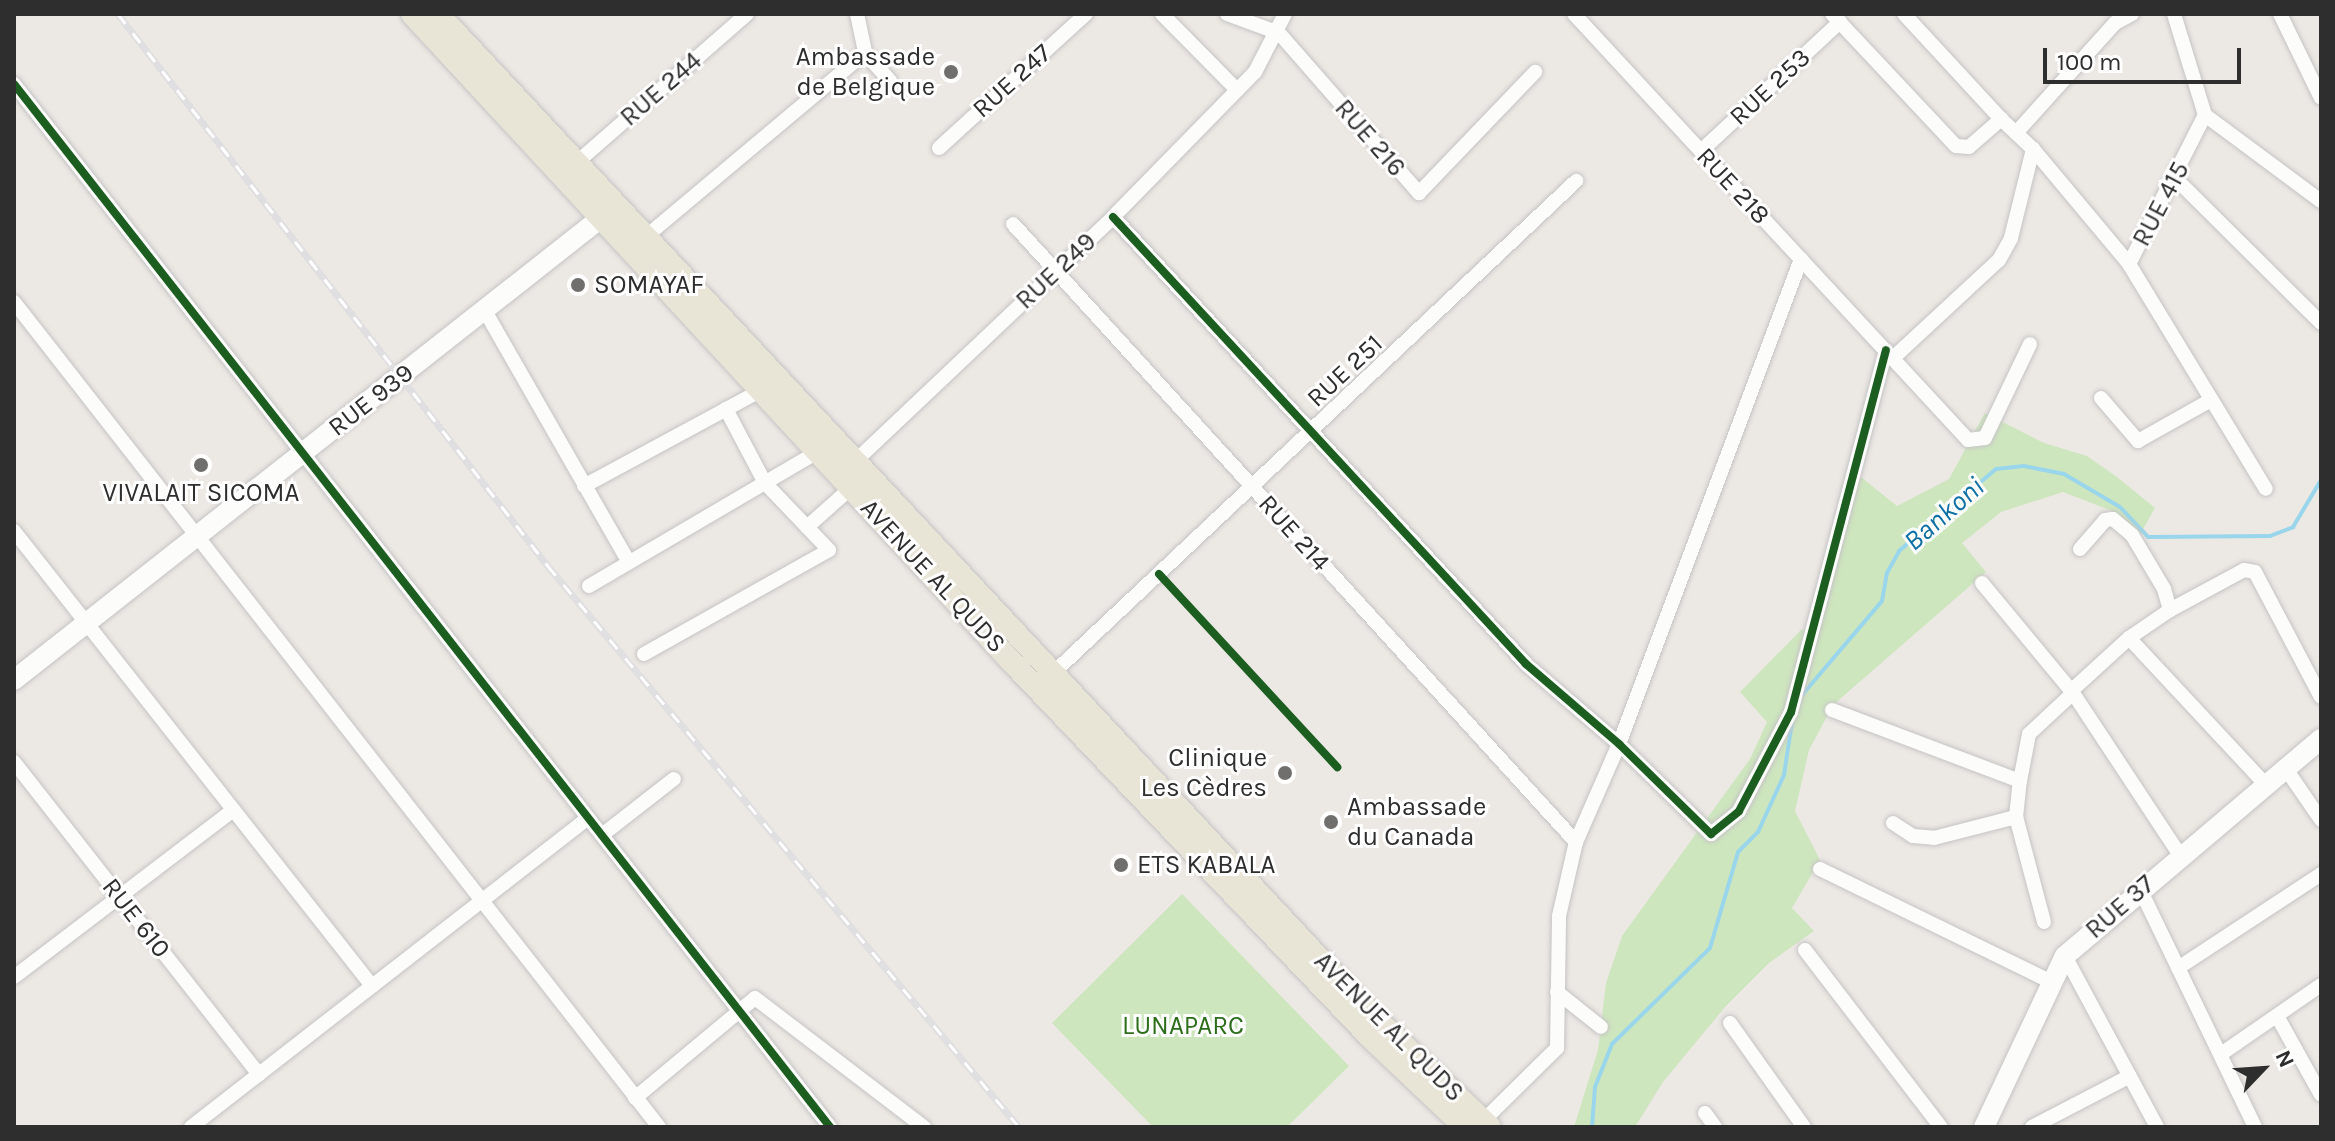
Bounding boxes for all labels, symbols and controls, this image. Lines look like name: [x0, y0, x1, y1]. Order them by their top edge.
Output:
scale bar: [2047, 32, 2245, 82]
street label: RUE 247: [966, 37, 1058, 125]
place label: Ambassade de Belgique: [796, 41, 935, 102]
street label: RUE 253: [1723, 42, 1817, 132]
street label: RUE 244: [614, 45, 708, 133]
text: 100 m: [2057, 48, 2122, 76]
marker: Ambassade de Belgique: [942, 63, 960, 81]
street label: RUE 216: [1328, 93, 1412, 183]
street label: RUE 218: [1690, 141, 1776, 231]
street label: RUE 415: [2126, 156, 2196, 252]
street label: RUE 249: [1009, 226, 1103, 316]
place label: SOMAYAF: [594, 269, 704, 301]
marker: SOMAYAF: [569, 276, 587, 294]
street label: RUE 251: [1301, 328, 1389, 414]
street label: RUE 939: [322, 357, 420, 443]
marker: VIVALAIT SICOMA: [192, 456, 210, 474]
water label: Bankoni: [1897, 470, 1991, 558]
place label: VIVALAIT SICOMA: [103, 477, 299, 509]
street label: RUE 214: [1252, 488, 1336, 578]
street label: AVENUE AL QUDS: [854, 493, 1012, 659]
place label: Clinique Les Cèdres: [1141, 742, 1267, 804]
marker: Clinique Les Cèdres: [1274, 762, 1296, 784]
place label: Ambassade du Canada: [1347, 791, 1486, 852]
marker: Ambassade du Canada: [1322, 813, 1340, 831]
place label: ETS KABALA: [1137, 849, 1275, 881]
marker: ETS KABALA: [1112, 856, 1130, 874]
street label: RUE 37: [2079, 869, 2161, 945]
street label: RUE 610: [95, 872, 177, 964]
street label: AVENUE AL QUDS: [1308, 946, 1470, 1108]
park label: LUNAPARC: [1122, 1010, 1244, 1042]
north arrow: [2223, 1029, 2303, 1109]
text: N: [2270, 1046, 2300, 1072]

